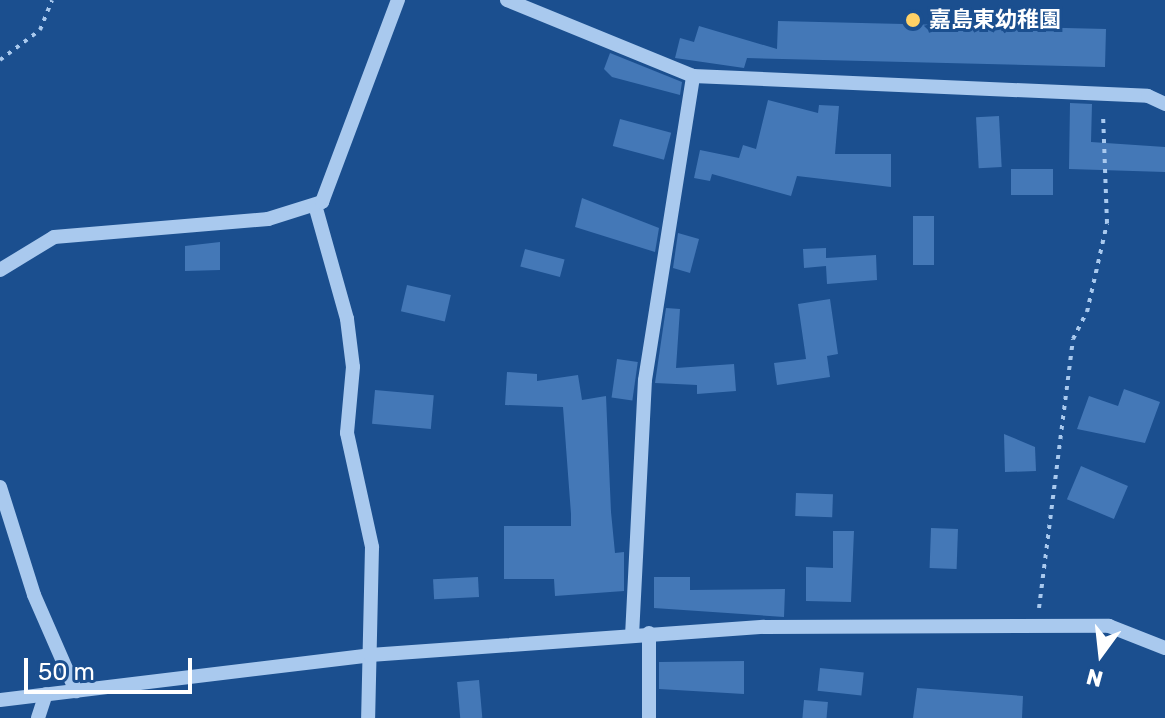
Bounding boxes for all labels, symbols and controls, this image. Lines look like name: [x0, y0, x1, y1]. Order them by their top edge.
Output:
place label: 嘉島東幼稚園: [929, 7, 1061, 33]
marker: 嘉島東幼稚園: [904, 11, 922, 29]
north arrow: [1061, 614, 1141, 694]
scale bar: [28, 642, 196, 692]
text: 50 m: [38, 658, 95, 686]
text: N: [1084, 663, 1106, 693]

